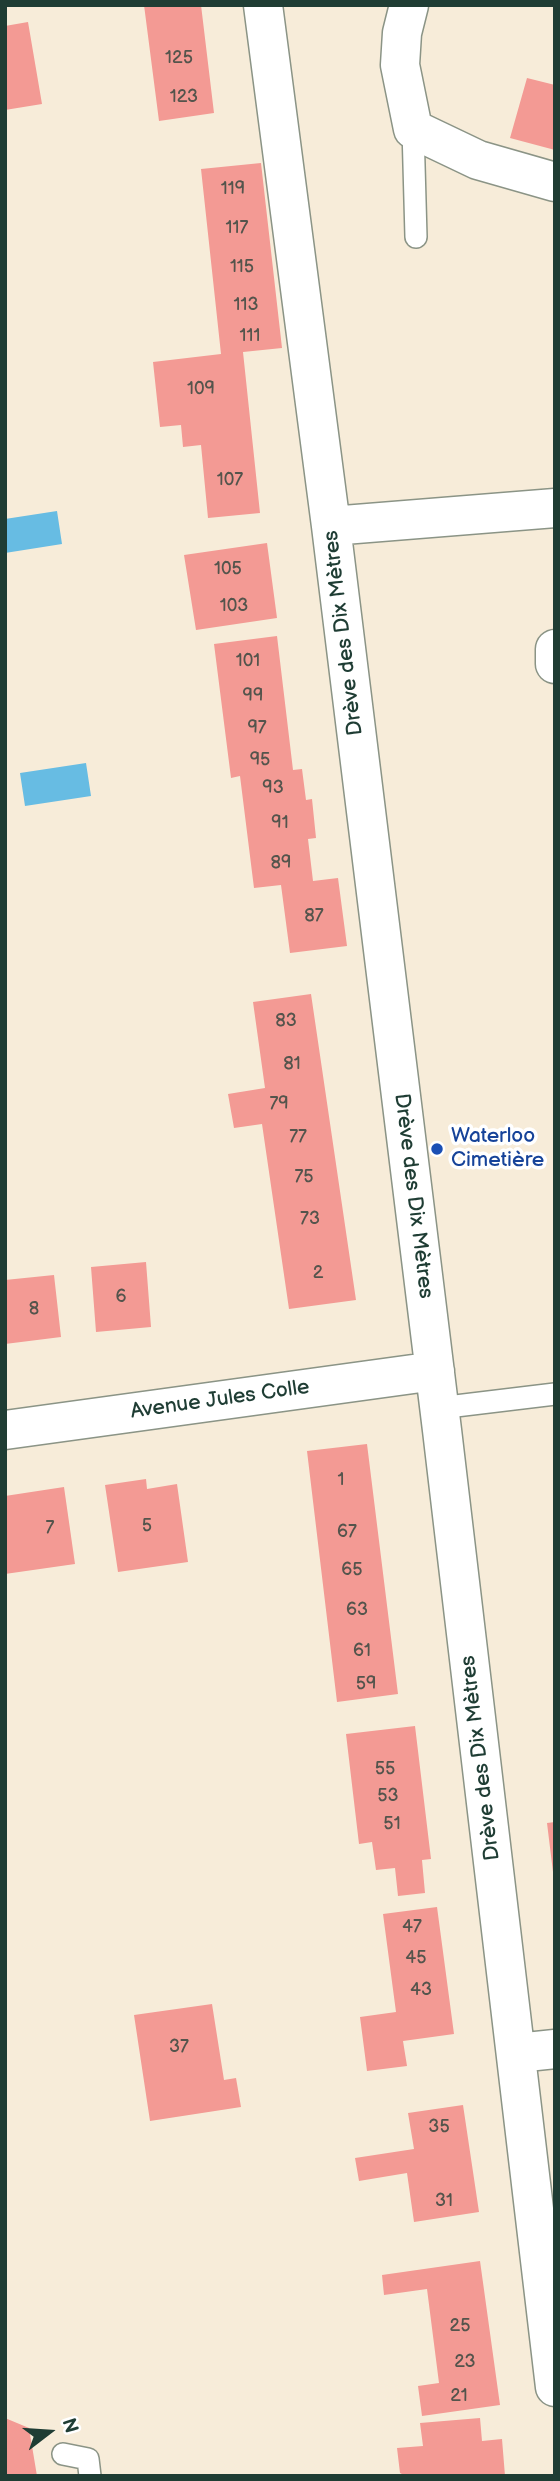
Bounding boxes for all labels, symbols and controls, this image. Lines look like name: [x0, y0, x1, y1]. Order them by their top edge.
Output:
house number: 125: [165, 47, 193, 69]
house number: 123: [170, 86, 198, 108]
house number: 119: [221, 178, 245, 200]
house number: 117: [226, 217, 248, 239]
house number: 115: [230, 256, 254, 278]
house number: 113: [233, 294, 259, 316]
house number: 111: [240, 325, 260, 347]
house number: 109: [187, 378, 215, 400]
house number: 107: [217, 469, 243, 491]
street label: Drève des Dix Mètres: [319, 529, 369, 737]
house number: 105: [214, 558, 242, 580]
house number: 103: [220, 595, 248, 617]
house number: 101: [236, 650, 260, 672]
house number: 99: [243, 685, 263, 707]
house number: 97: [247, 717, 267, 739]
house number: 95: [250, 749, 270, 771]
house number: 93: [262, 777, 284, 799]
house number: 91: [271, 812, 289, 834]
house number: 89: [271, 852, 291, 874]
house number: 87: [304, 905, 324, 927]
house number: 83: [275, 1010, 297, 1032]
house number: 81: [283, 1053, 301, 1075]
street label: Drève des Dix Mètres: [388, 1092, 438, 1300]
house number: 79: [269, 1093, 289, 1115]
place label: Waterloo Cimetière: [451, 1124, 544, 1174]
house number: 77: [289, 1126, 307, 1148]
marker: Waterloo Cimetière: [429, 1141, 445, 1157]
house number: 75: [294, 1166, 314, 1188]
house number: 73: [300, 1208, 320, 1230]
house number: 2: [313, 1262, 323, 1284]
house number: 6: [116, 1286, 126, 1308]
house number: 8: [29, 1298, 39, 1320]
street label: Avenue Jules Colle: [129, 1375, 311, 1425]
house number: 1: [338, 1469, 344, 1491]
house number: 5: [142, 1515, 152, 1537]
house number: 7: [46, 1517, 54, 1539]
house number: 67: [337, 1521, 357, 1543]
house number: 65: [341, 1559, 363, 1581]
house number: 63: [346, 1599, 368, 1621]
house number: 61: [353, 1640, 371, 1662]
street label: Drève des Dix Mètres: [456, 1654, 506, 1862]
house number: 59: [356, 1673, 376, 1695]
house number: 55: [375, 1758, 395, 1780]
house number: 53: [377, 1785, 399, 1807]
house number: 51: [383, 1813, 401, 1835]
house number: 47: [402, 1916, 422, 1938]
house number: 45: [405, 1947, 427, 1969]
house number: 43: [410, 1979, 432, 2001]
house number: 37: [169, 2036, 189, 2058]
house number: 35: [428, 2116, 450, 2138]
house number: 31: [435, 2190, 453, 2212]
house number: 25: [450, 2315, 470, 2337]
house number: 23: [454, 2351, 476, 2373]
house number: 21: [450, 2385, 468, 2407]
north arrow: [14, 2397, 84, 2467]
text: N: [56, 2416, 83, 2436]

